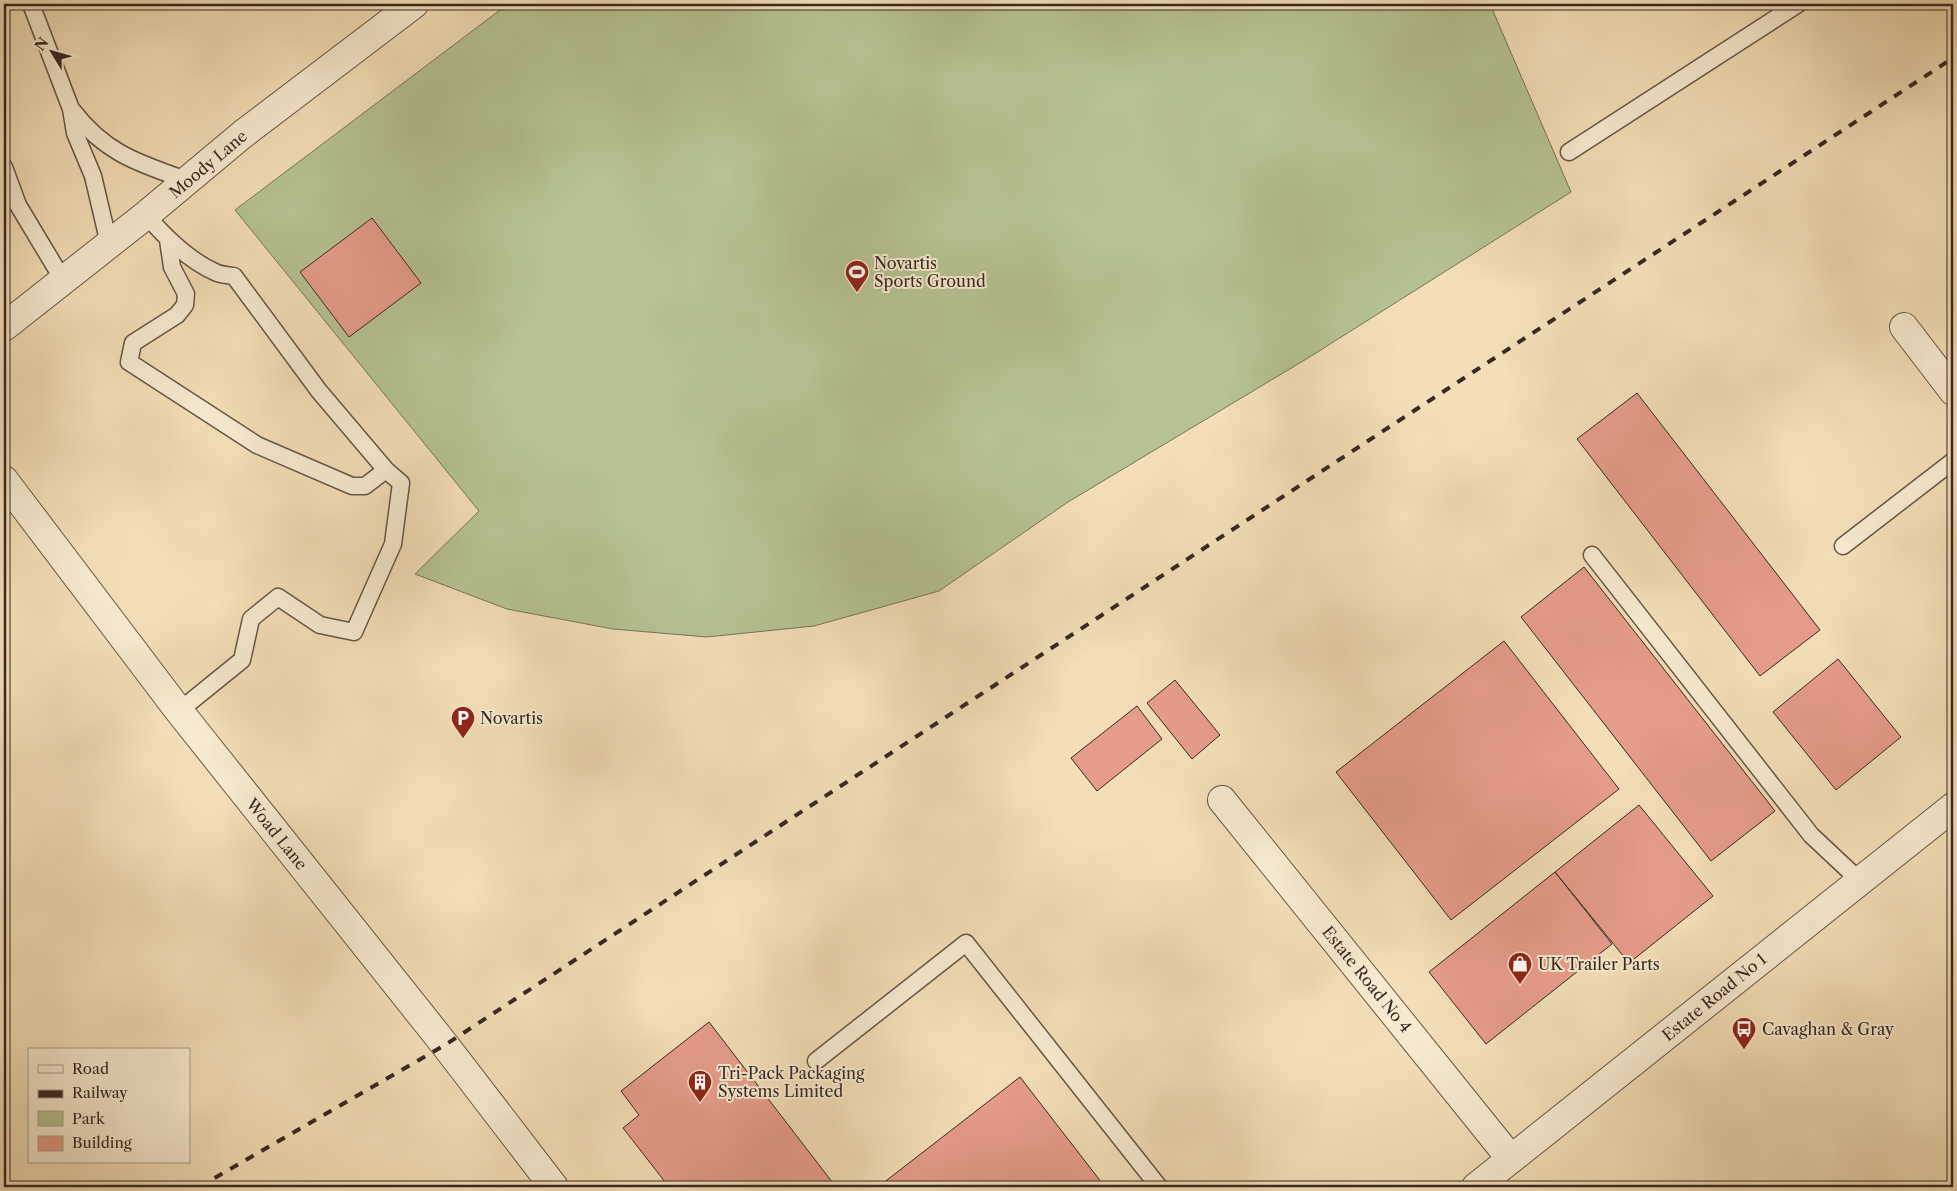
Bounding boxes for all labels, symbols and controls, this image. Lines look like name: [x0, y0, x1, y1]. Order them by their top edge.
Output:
north arrow: [28, 28, 78, 78]
text: N: [31, 34, 52, 54]
street label: Moody Lane: [165, 126, 251, 202]
place label: Novartis Sports Ground: [874, 253, 986, 291]
sports icon: Novartis Sports Ground: [844, 259, 870, 293]
parking icon: Novartis: [450, 705, 476, 739]
place label: Novartis: [480, 708, 543, 728]
street label: Woad Lane: [241, 793, 312, 874]
street label: Estate Road No 4: [1318, 922, 1416, 1036]
street label: Estate Road No 1: [1658, 949, 1770, 1045]
shop icon: UK Trailer Parts: [1507, 951, 1533, 985]
place label: UK Trailer Parts: [1538, 954, 1660, 974]
bus stop icon: Cavaghan & Gray: [1731, 1016, 1757, 1050]
place label: Cavaghan & Gray: [1762, 1019, 1895, 1039]
legend: [28, 1048, 190, 1164]
text: Road: [72, 1059, 109, 1078]
place label: Tri-Pack Packaging Systems Limited: [718, 1063, 865, 1101]
building icon: Tri-Pack Packaging Systems Limited: [687, 1069, 713, 1103]
text: Railway: [72, 1083, 128, 1102]
text: Park: [72, 1109, 106, 1128]
text: Building: [72, 1133, 132, 1152]

